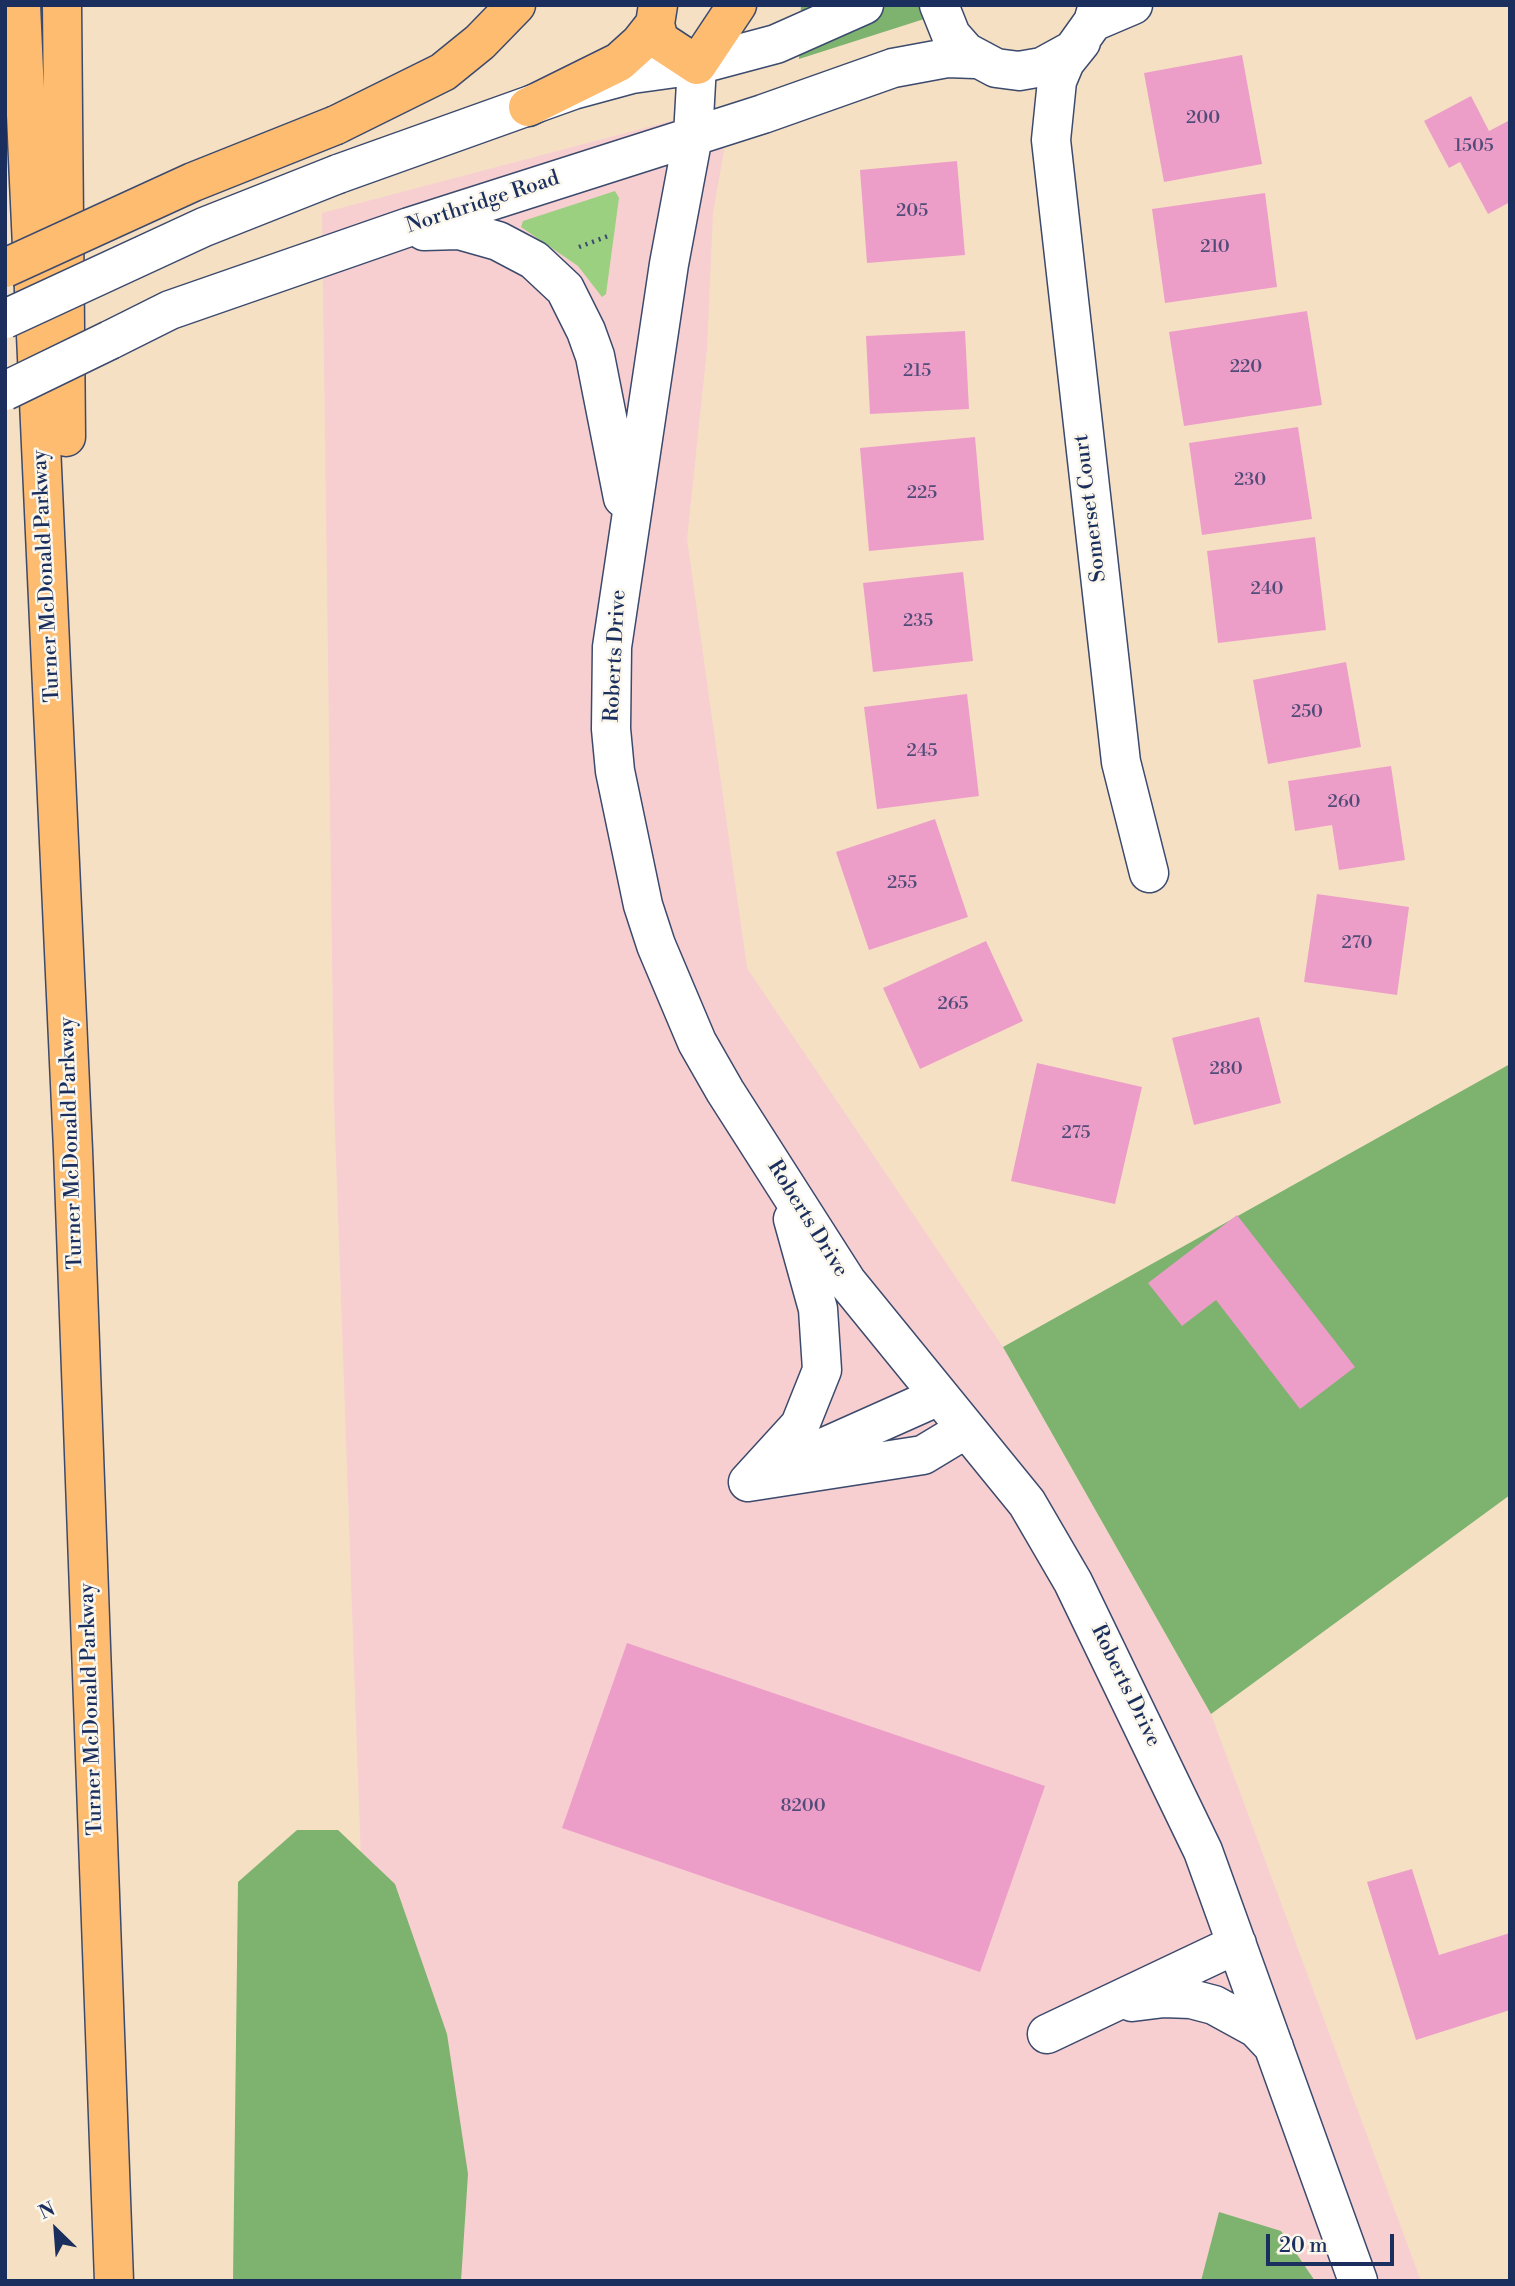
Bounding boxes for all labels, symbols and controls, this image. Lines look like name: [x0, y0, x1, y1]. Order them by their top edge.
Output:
house number: 200: [1186, 108, 1220, 130]
house number: 1505: [1454, 136, 1494, 158]
street label: Northridge Road: [403, 166, 563, 240]
house number: 205: [896, 201, 928, 223]
house number: 210: [1200, 237, 1230, 259]
house number: 220: [1230, 357, 1262, 379]
house number: 215: [903, 361, 931, 383]
street label: Somerset Court: [1069, 433, 1113, 583]
street label: Turner McDonald Parkway: [28, 449, 66, 703]
house number: 230: [1234, 470, 1266, 492]
house number: 225: [907, 483, 937, 505]
house number: 240: [1250, 579, 1284, 601]
street label: Roberts Drive: [600, 589, 632, 723]
house number: 235: [903, 611, 933, 633]
house number: 250: [1291, 702, 1323, 724]
house number: 245: [906, 741, 938, 763]
house number: 260: [1327, 792, 1361, 814]
house number: 255: [887, 873, 917, 895]
house number: 270: [1342, 933, 1372, 955]
house number: 265: [937, 994, 969, 1016]
street label: Turner McDonald Parkway: [55, 1016, 89, 1270]
house number: 280: [1209, 1059, 1243, 1081]
house number: 275: [1062, 1123, 1090, 1145]
street label: Roberts Drive: [761, 1156, 853, 1282]
street label: Turner McDonald Parkway: [75, 1582, 109, 1836]
street label: Roberts Drive: [1085, 1621, 1165, 1751]
house number: 8200: [780, 1796, 826, 1818]
north arrow: [21, 2195, 91, 2265]
text: N: [35, 2197, 59, 2225]
scale bar: [1270, 2220, 1398, 2264]
text: 20 m: [1279, 2233, 1328, 2259]

